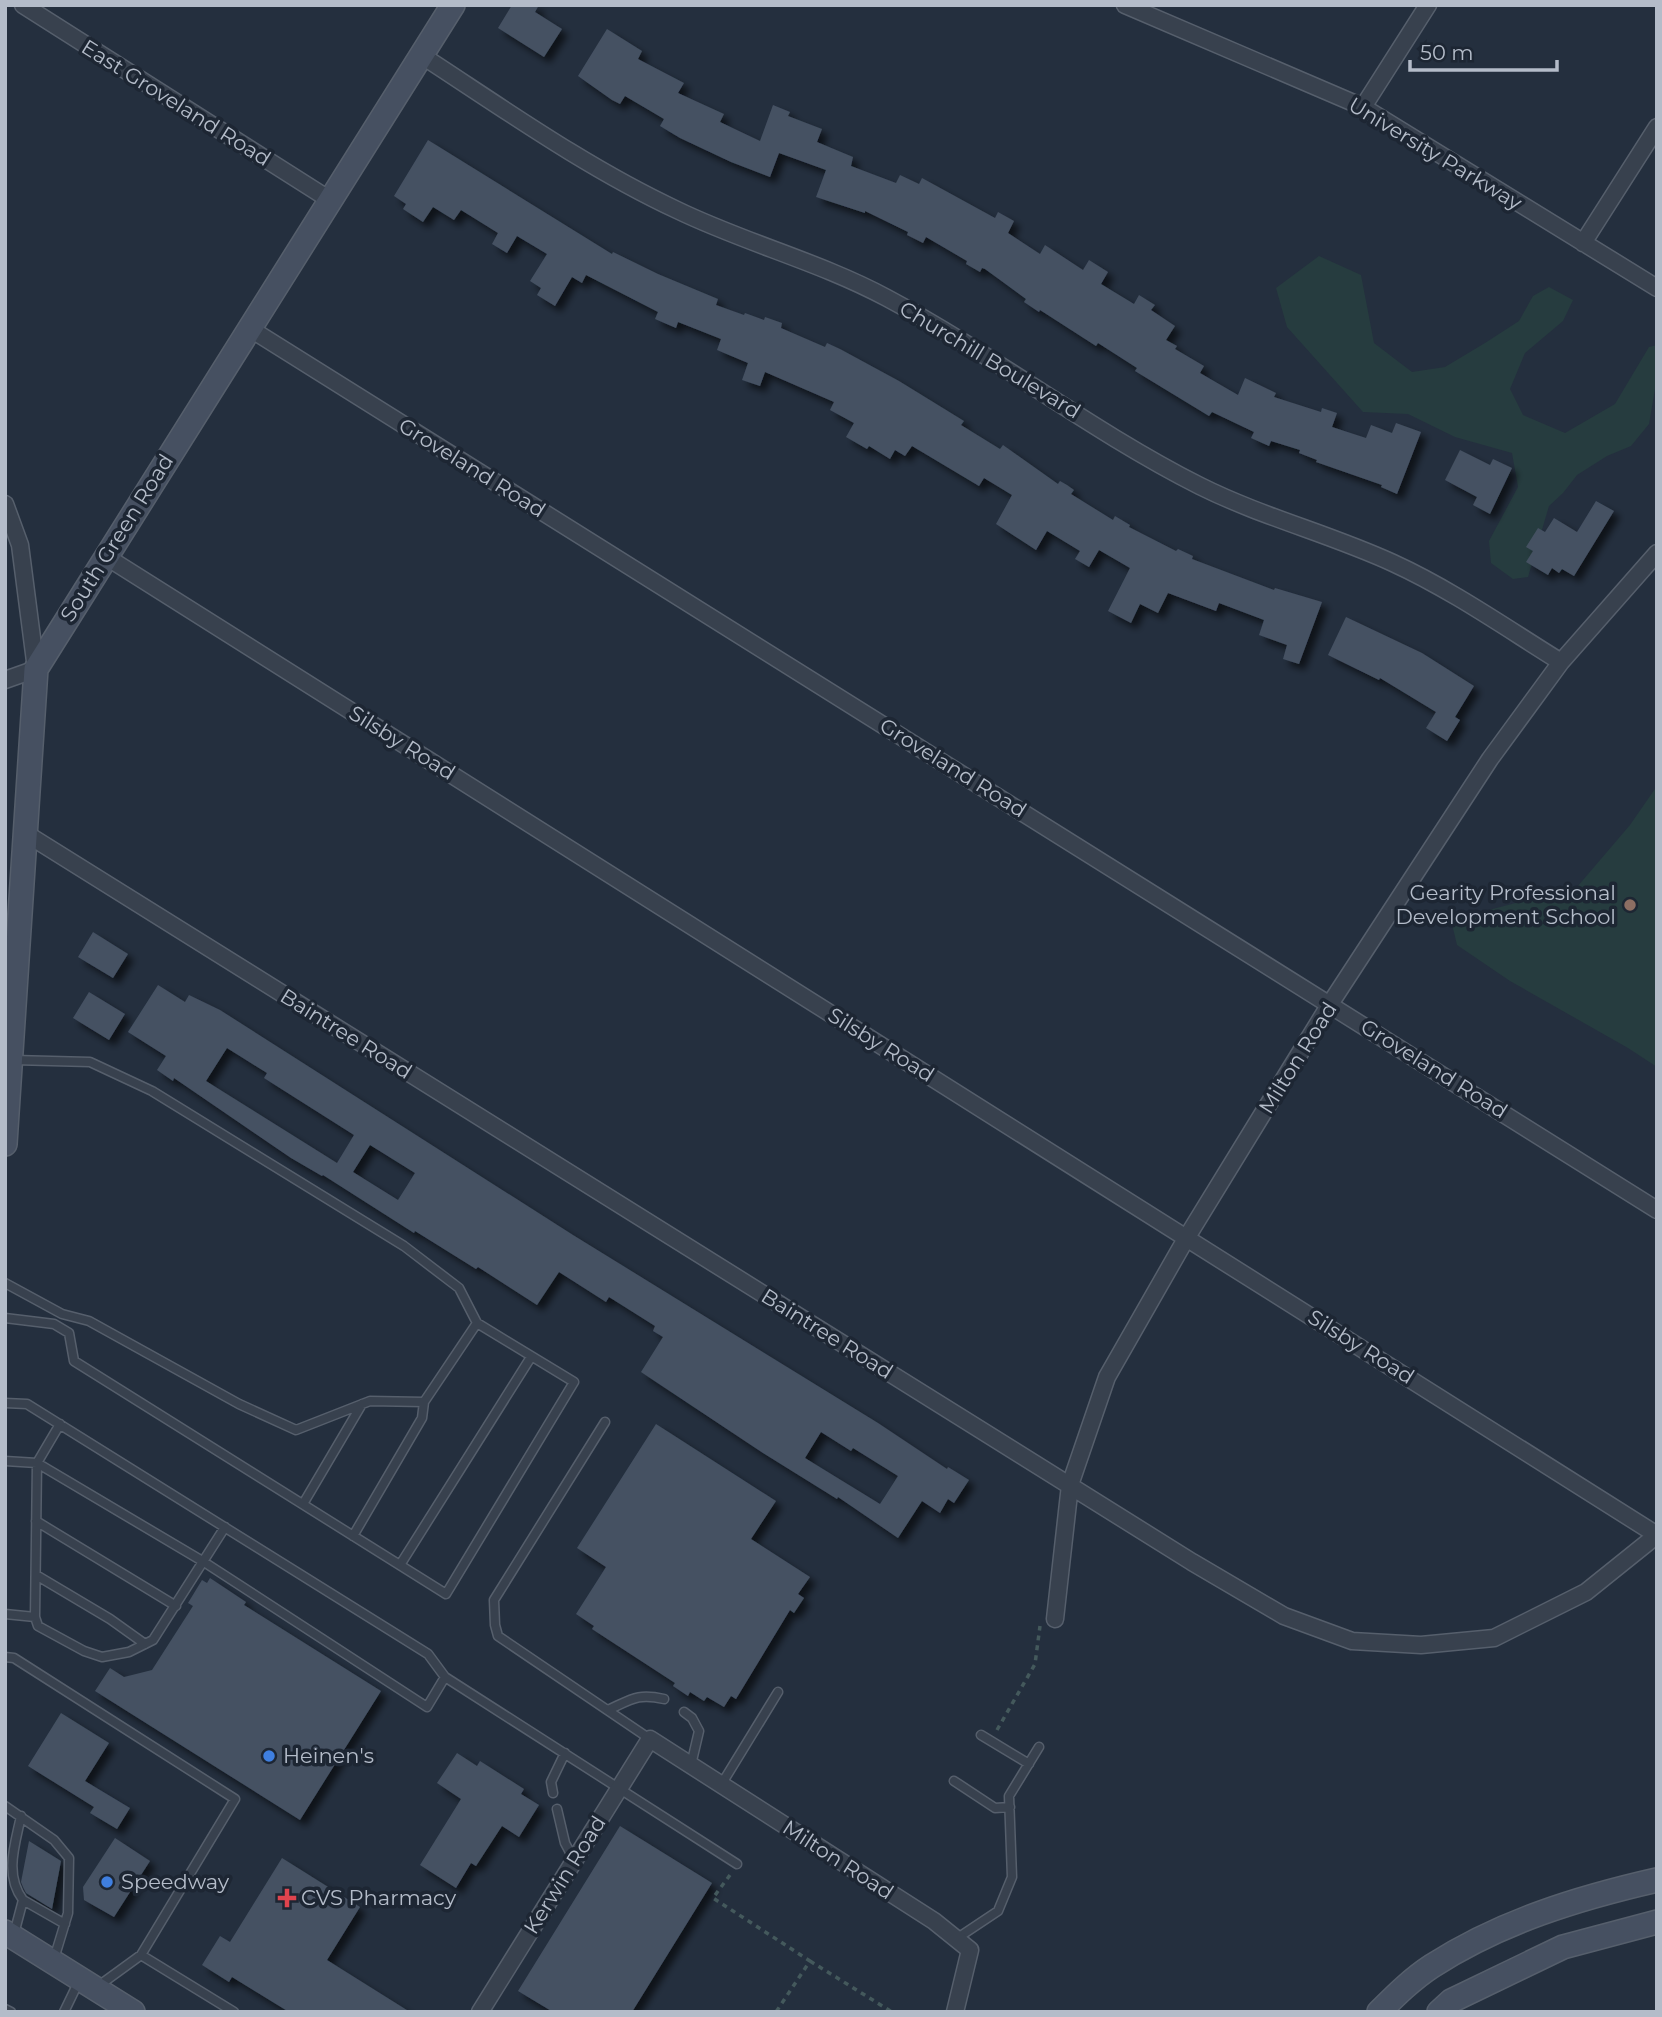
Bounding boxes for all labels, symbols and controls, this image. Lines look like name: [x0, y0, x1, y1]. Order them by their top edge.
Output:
scale bar: [1410, 28, 1557, 72]
street label: East Groveland Road: [77, 34, 276, 171]
text: 50 m: [1420, 40, 1474, 65]
street label: University Parkway: [1344, 92, 1527, 216]
street label: Churchill Boulevard: [895, 296, 1085, 424]
street label: Groveland Road: [394, 412, 550, 523]
street label: South Green Road: [55, 449, 178, 626]
street label: Silsby Road: [345, 700, 460, 785]
street label: Groveland Road: [875, 712, 1031, 823]
place label: Gearity Professional Development School: [1395, 880, 1616, 929]
marker: Gearity Professional Development School: [1622, 897, 1638, 913]
street label: Baintree Road: [276, 983, 417, 1084]
street label: Milton Road: [1253, 997, 1342, 1118]
street label: Silsby Road: [824, 1002, 939, 1087]
street label: Groveland Road: [1356, 1013, 1512, 1124]
street label: Baintree Road: [757, 1283, 898, 1384]
street label: Silsby Road: [1304, 1304, 1419, 1389]
place label: Heinen's: [283, 1743, 374, 1768]
marker: Heinen's: [261, 1748, 277, 1764]
street label: Kerwin Road: [518, 1811, 611, 1938]
street label: Milton Road: [778, 1814, 898, 1905]
place label: Speedway: [121, 1869, 230, 1894]
marker: Speedway: [99, 1874, 115, 1890]
place label: CVS Pharmacy: [301, 1885, 457, 1910]
marker: CVS Pharmacy: [279, 1890, 295, 1906]

